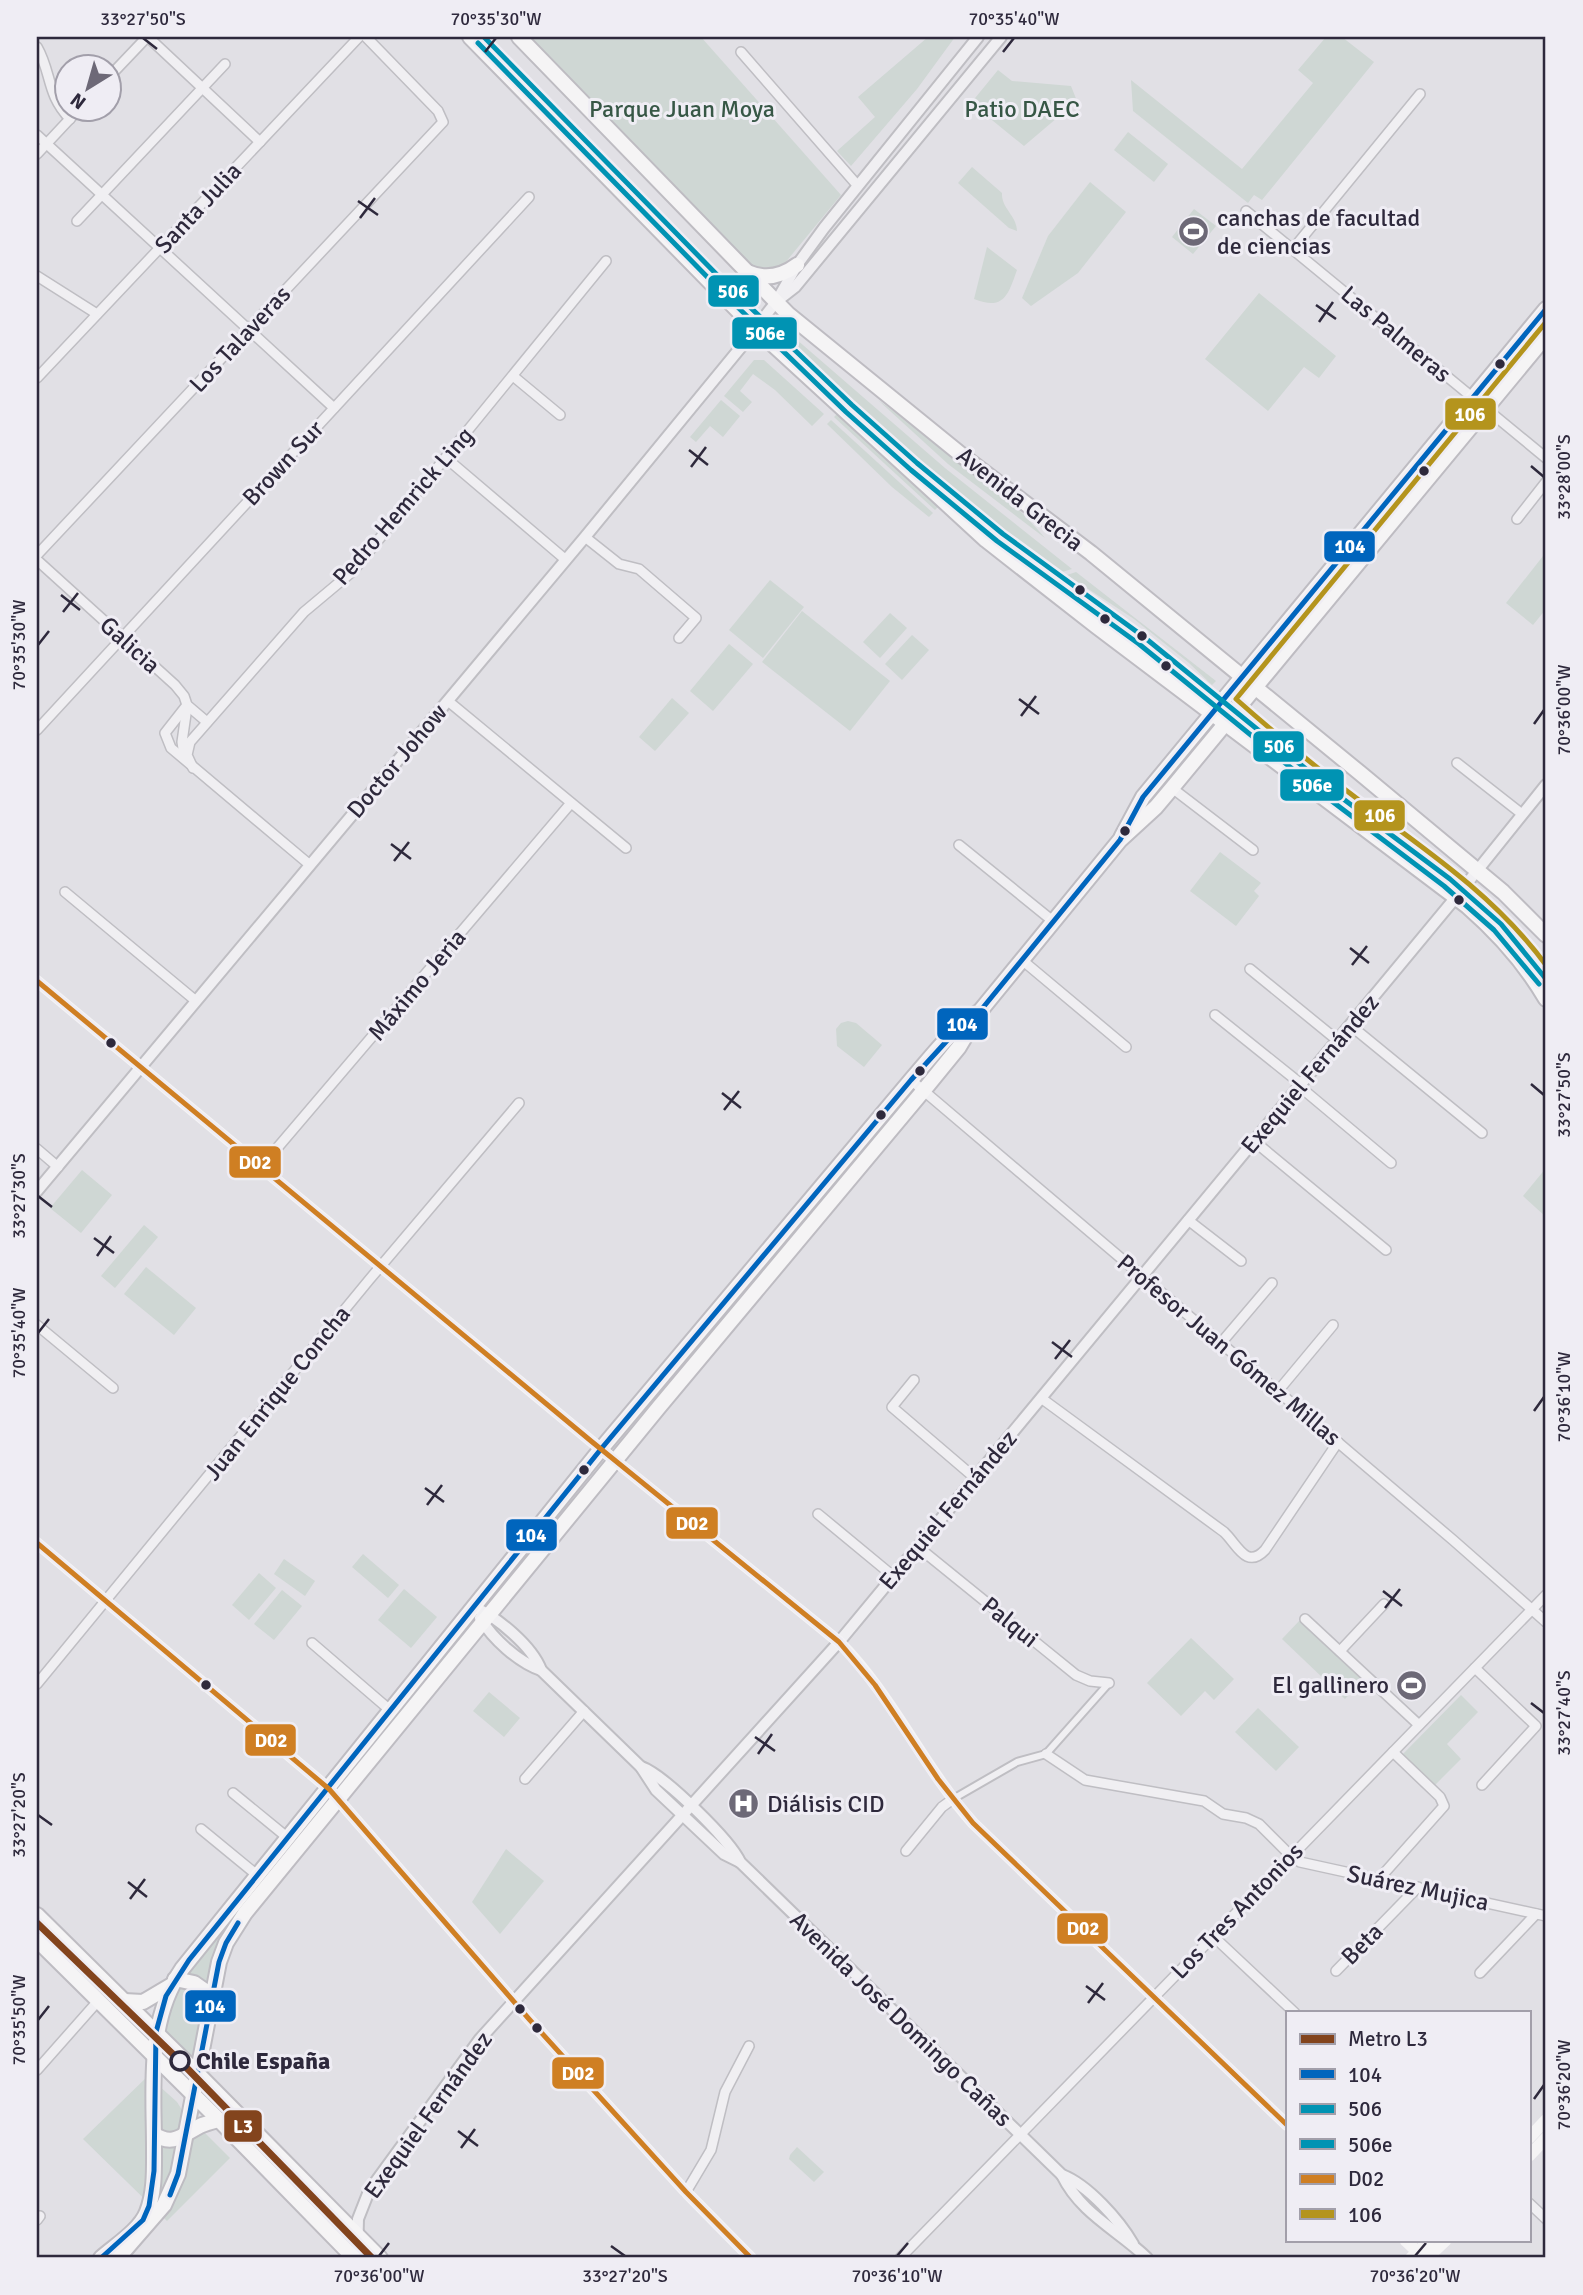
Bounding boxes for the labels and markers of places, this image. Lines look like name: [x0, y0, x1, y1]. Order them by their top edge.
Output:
place label: canchas de facultad de ciencias: [1217, 203, 1420, 261]
sports icon: canchas de facultad de ciencias: [1177, 215, 1211, 249]
unlabelled marker: [1493, 357, 1507, 371]
unlabelled marker: [1417, 464, 1431, 478]
unlabelled marker: [1073, 583, 1087, 597]
unlabelled marker: [1098, 612, 1112, 626]
unlabelled marker: [1135, 629, 1149, 643]
unlabelled marker: [1159, 659, 1173, 673]
unlabelled marker: [1118, 824, 1132, 838]
unlabelled marker: [1452, 893, 1466, 907]
unlabelled marker: [104, 1036, 118, 1050]
unlabelled marker: [913, 1064, 927, 1078]
unlabelled marker: [874, 1108, 888, 1122]
unlabelled marker: [577, 1463, 591, 1477]
sports icon: El gallinero: [1395, 1668, 1429, 1702]
place label: El gallinero: [1272, 1670, 1389, 1700]
unlabelled marker: [199, 1678, 213, 1692]
hospital icon: Diálisis CID: [727, 1787, 761, 1821]
place label: Diálisis CID: [767, 1789, 885, 1819]
unlabelled marker: [513, 2002, 527, 2016]
unlabelled marker: [530, 2021, 544, 2035]
place label: Chile España: [196, 2046, 330, 2076]
marker: Chile España: [170, 2051, 190, 2071]

